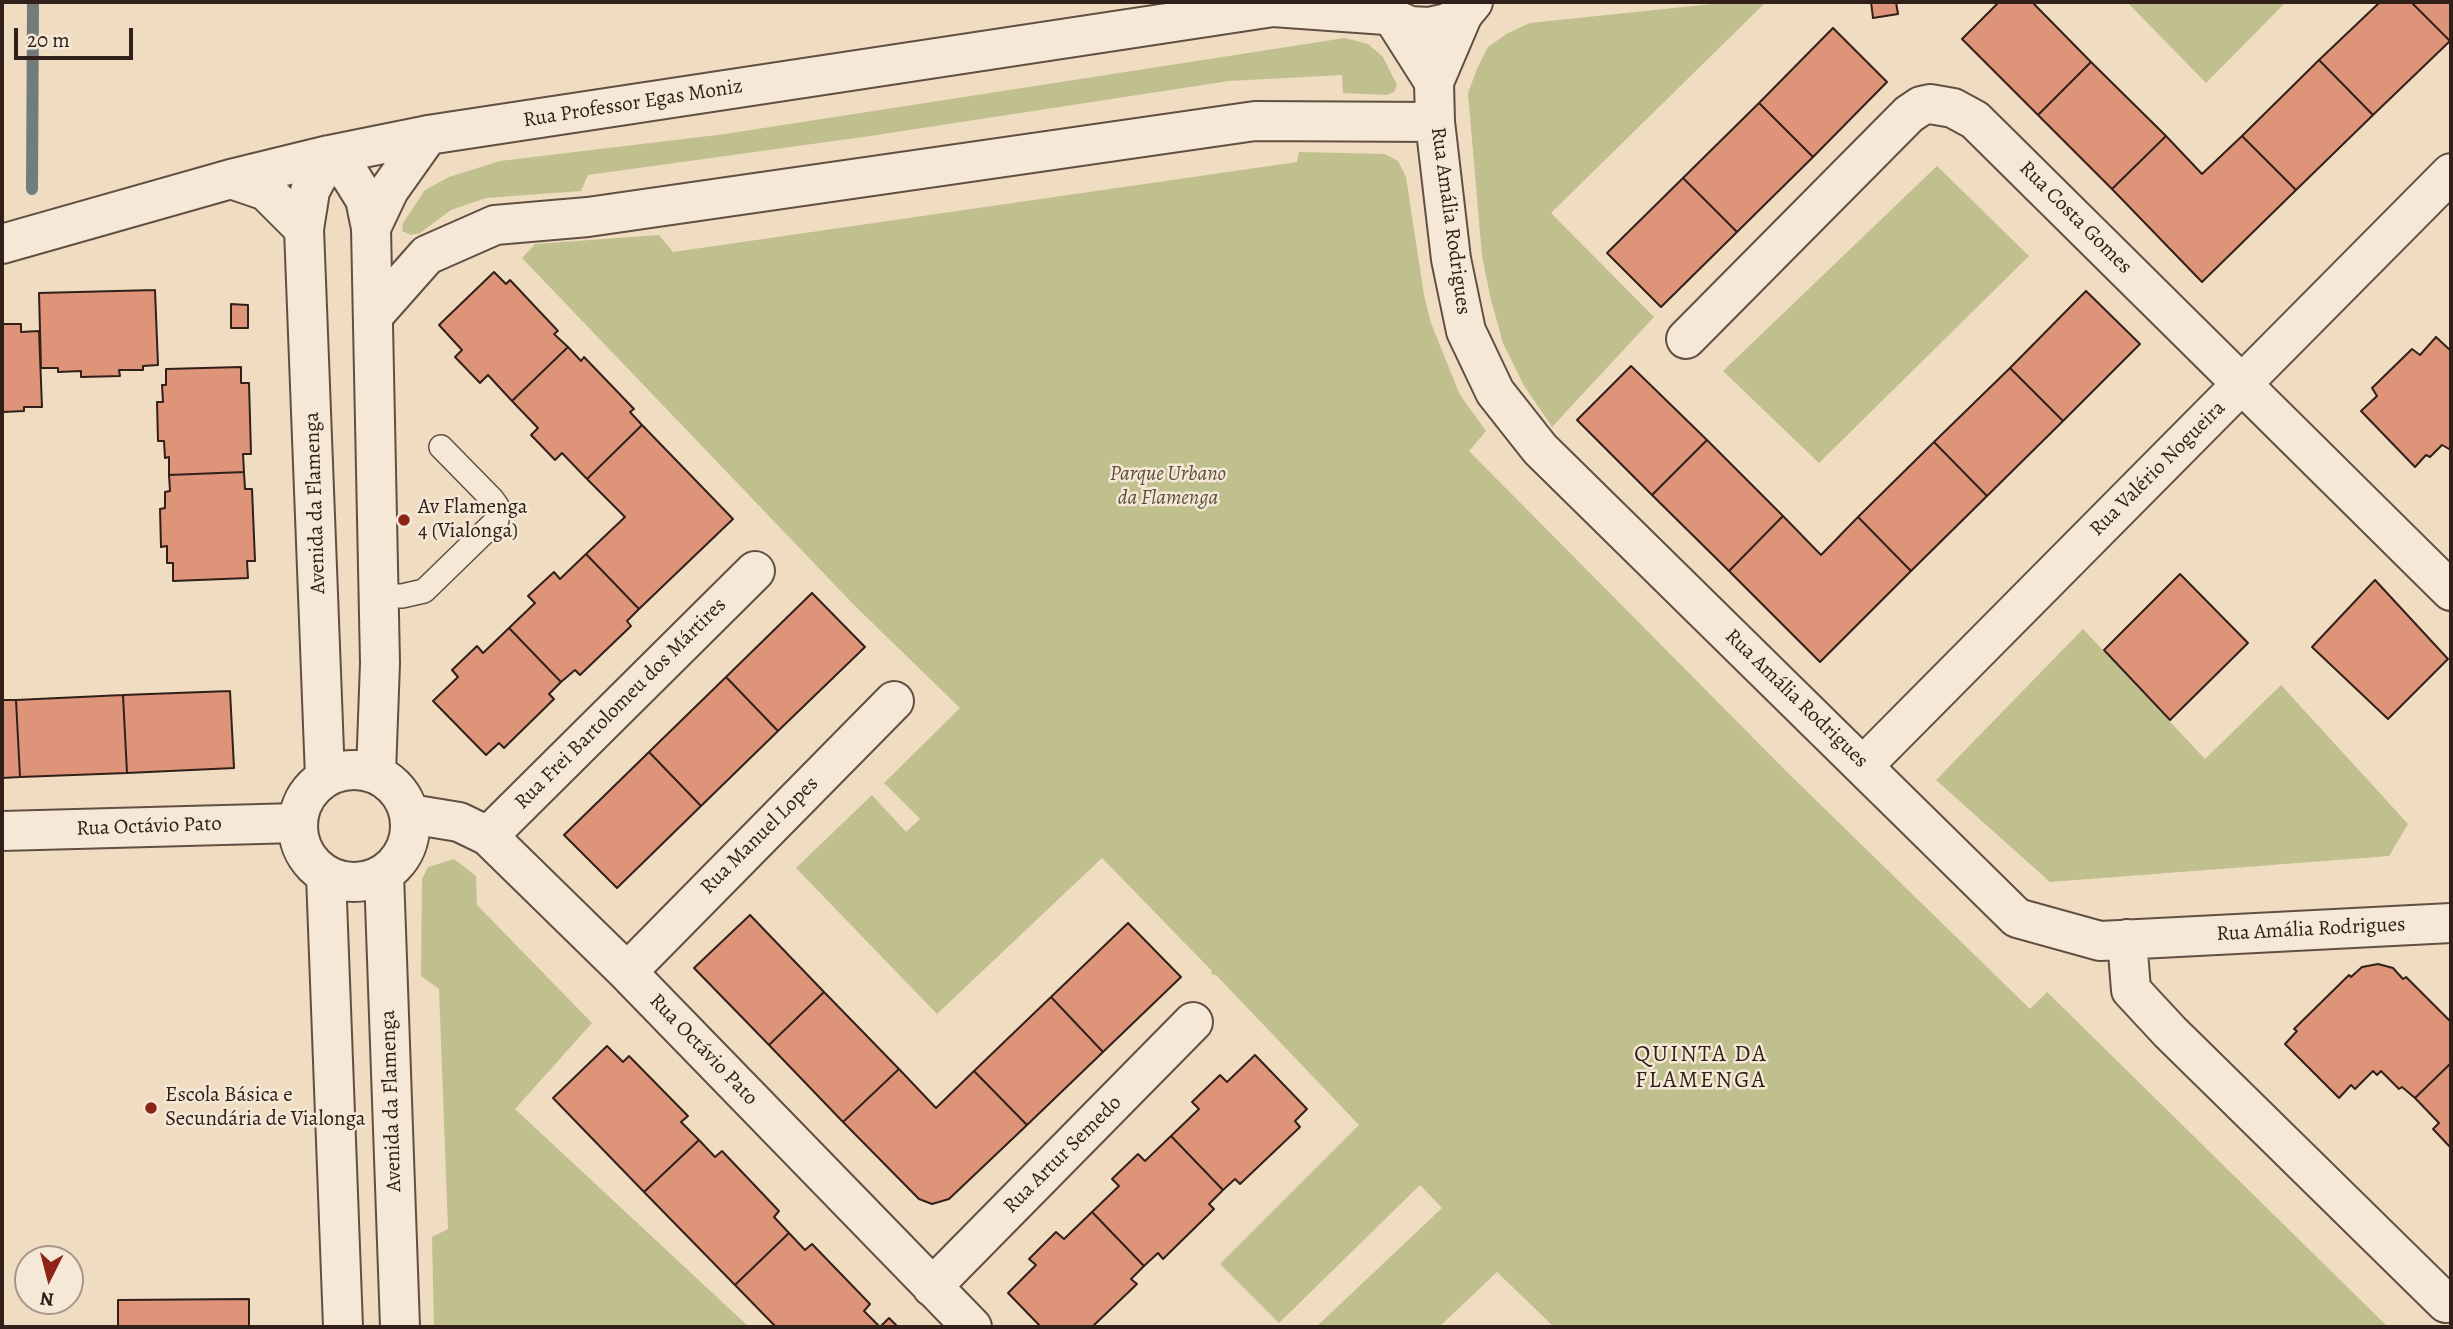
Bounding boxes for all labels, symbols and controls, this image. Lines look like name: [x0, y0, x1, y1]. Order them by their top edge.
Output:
scale bar: [18, 14, 136, 58]
text: 20 m: [27, 26, 70, 54]
street label: Rua Professor Egas Moniz: [522, 74, 744, 134]
street label: Rua Amália Rodrigues: [1424, 126, 1476, 316]
street label: Rua Costa Gomes: [2013, 156, 2137, 280]
street label: Rua Valério Nogueira: [2085, 396, 2231, 542]
street label: Avenida da Flamenga: [300, 412, 332, 594]
park label: Parque Urbano da Flamenga: [1110, 462, 1226, 512]
place label: Av Flamenga 4 (Vialonga): [418, 495, 527, 545]
marker: Av Flamenga 4 (Vialonga): [396, 512, 412, 528]
street label: Rua Frei Bartolomeu dos Mártires: [510, 593, 732, 815]
street label: Rua Amália Rodrigues: [1719, 624, 1873, 774]
street label: Rua Manuel Lopes: [696, 772, 824, 900]
street label: Rua Octávio Pato: [76, 812, 222, 842]
street label: Rua Amália Rodrigues: [2216, 912, 2406, 948]
street label: Rua Octávio Pato: [643, 989, 763, 1111]
street label: Avenida da Flamenga: [376, 1010, 408, 1192]
district label: QUINTA DA FLAMENGA: [1635, 1041, 1767, 1095]
place label: Escola Básica e Secundária de Vialonga: [165, 1083, 366, 1133]
street label: Rua Artur Semedo: [999, 1091, 1127, 1219]
marker: Escola Básica e Secundária de Vialonga: [143, 1100, 159, 1116]
north arrow: [14, 1245, 84, 1315]
text: N: [39, 1285, 55, 1313]

